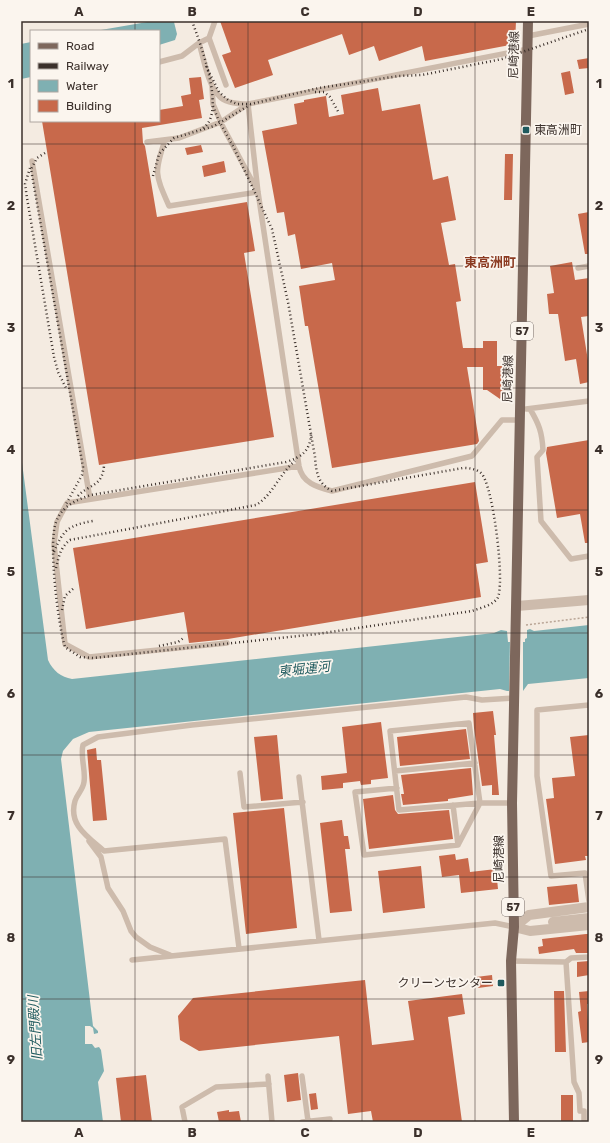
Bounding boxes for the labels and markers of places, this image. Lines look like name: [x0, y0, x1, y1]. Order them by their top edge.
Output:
place label: 東高洲町: [534, 123, 582, 137]
marker: 東高洲町: [521, 125, 531, 135]
place label: クリーンセンター: [398, 976, 493, 990]
marker: クリーンセンター: [496, 978, 506, 988]

